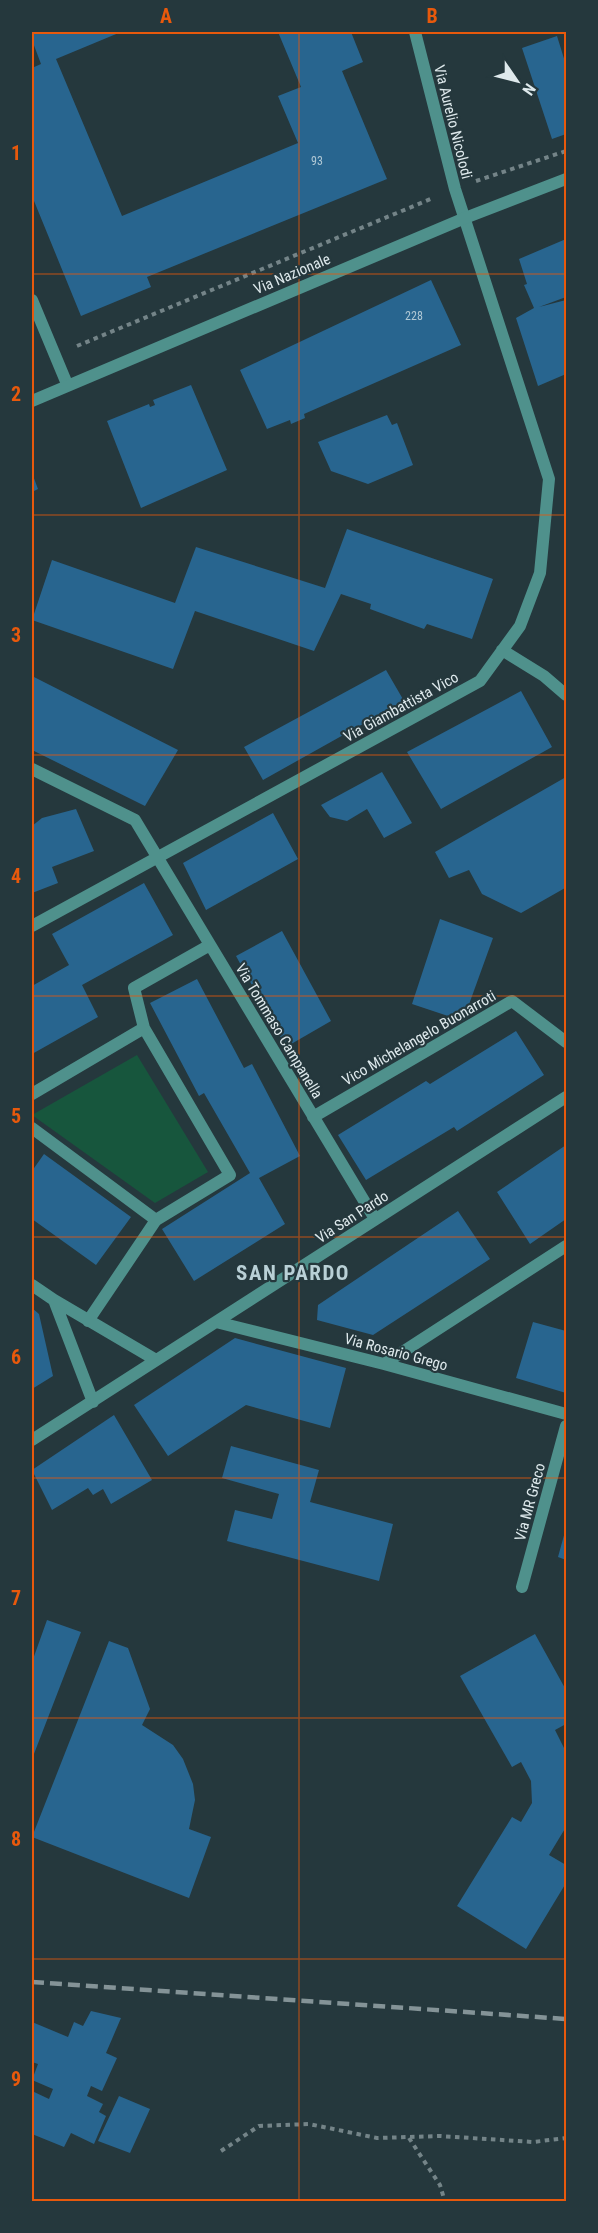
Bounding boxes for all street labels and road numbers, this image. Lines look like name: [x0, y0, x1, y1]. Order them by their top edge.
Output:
street label: Via Aurelio Nicolodi: [430, 63, 476, 181]
street label: Via Nazionale: [251, 250, 333, 298]
street label: Via Giambattista Vico: [340, 668, 462, 746]
street label: Via Tommaso Campanella: [232, 960, 326, 1102]
street label: Vico Michelangelo Buonarroti: [339, 987, 499, 1089]
street label: Via San Pardo: [312, 1187, 392, 1247]
street label: Via Rosario Grego: [342, 1330, 450, 1374]
street label: Via MR Greco: [511, 1461, 549, 1543]

